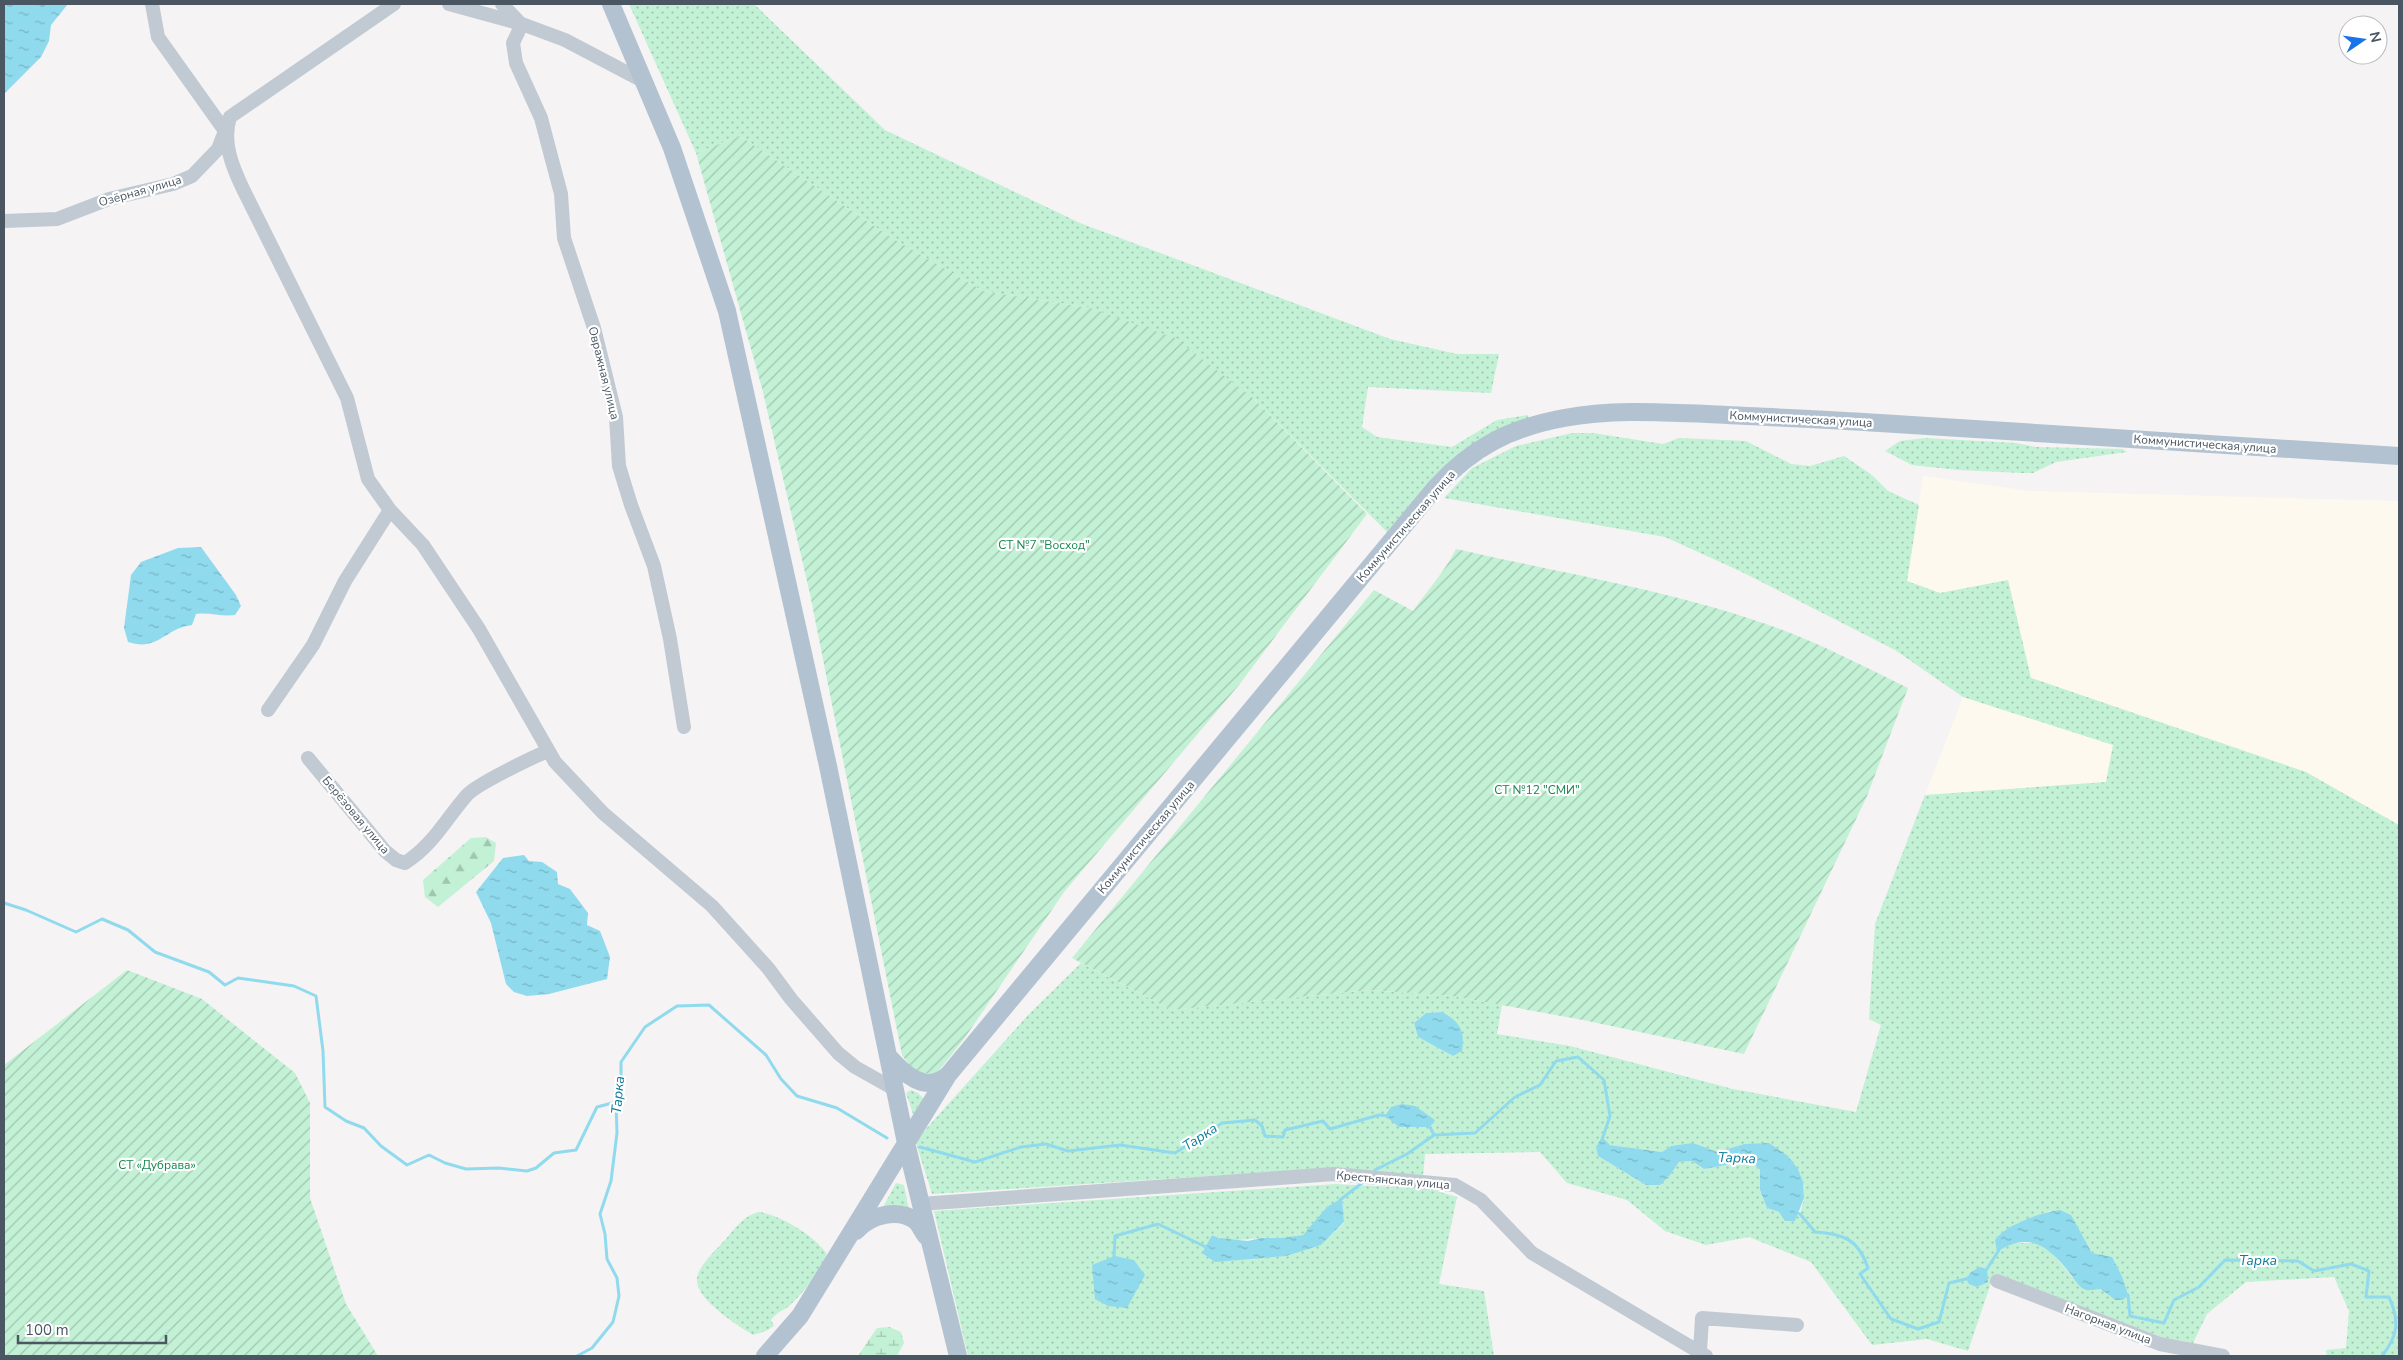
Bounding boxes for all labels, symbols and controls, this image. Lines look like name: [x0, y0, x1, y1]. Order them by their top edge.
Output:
north arrow: [2338, 15, 2388, 65]
text: N: [2365, 30, 2386, 44]
street label: Озёрная улица: [97, 172, 183, 210]
street label: Овражная улица: [585, 325, 623, 421]
street label: Коммунистическая улица: [1729, 407, 1873, 431]
street label: Коммунистическая улица: [2133, 431, 2277, 457]
street label: Коммунистическая улица: [1353, 467, 1459, 585]
park label: СТ №7 "Восход": [998, 537, 1090, 553]
street label: Берёзовая улица: [319, 773, 393, 857]
street label: Коммунистическая улица: [1094, 777, 1198, 897]
park label: СТ №12 "СМИ": [1494, 782, 1580, 798]
water label: Тарка: [607, 1075, 629, 1115]
water label: Тарка: [1179, 1119, 1221, 1155]
water label: Тарка: [1718, 1148, 1756, 1168]
park label: СТ «Дубрава»: [118, 1157, 196, 1173]
street label: Крестьянская улица: [1336, 1167, 1450, 1193]
water label: Тарка: [2239, 1251, 2277, 1270]
street label: Нагорная улица: [2063, 1300, 2153, 1348]
scale bar: [18, 1312, 165, 1344]
text: 100 m: [25, 1320, 69, 1340]

